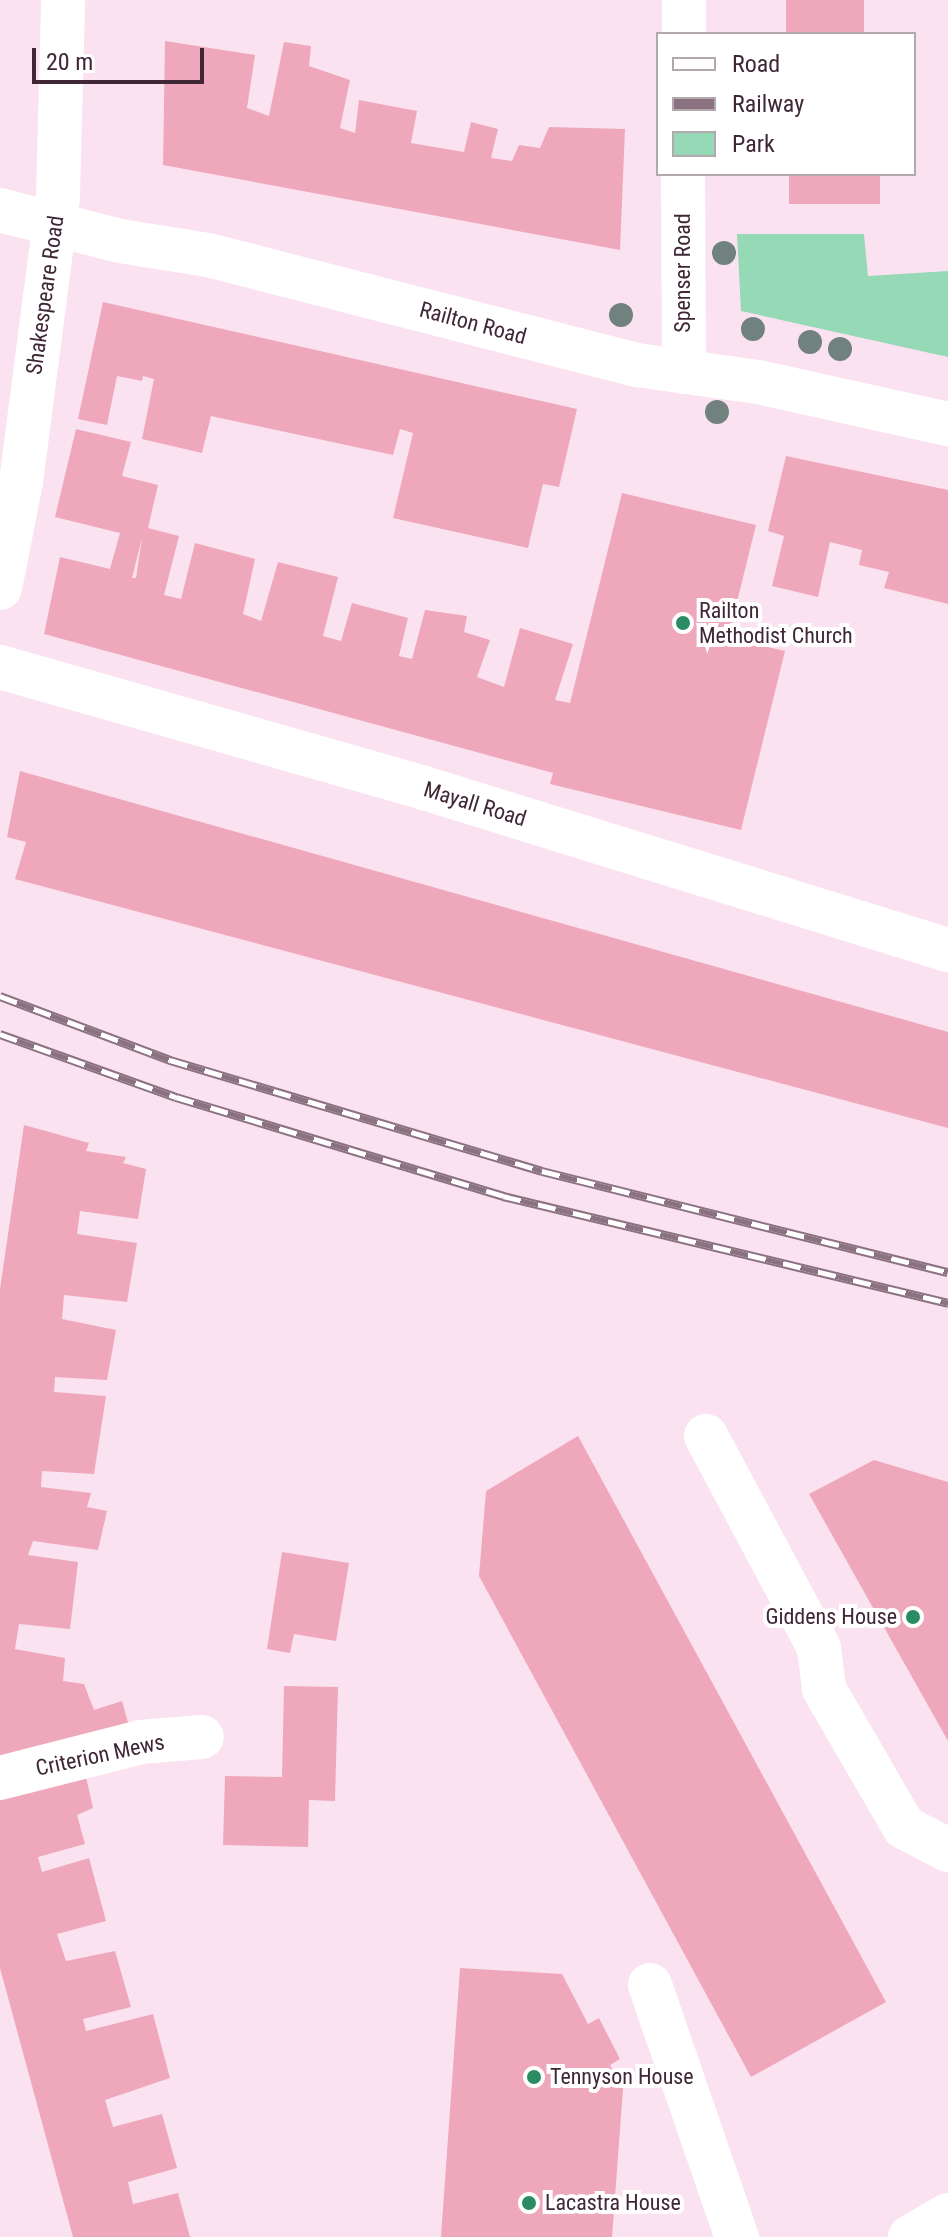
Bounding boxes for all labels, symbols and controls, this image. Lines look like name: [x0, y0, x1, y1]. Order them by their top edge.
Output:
scale bar: [36, 32, 208, 82]
legend: [656, 32, 916, 176]
text: 20 m: [46, 48, 93, 76]
text: Road: [732, 50, 780, 78]
text: Railway: [732, 90, 804, 118]
text: Park: [732, 130, 775, 158]
street label: Spenser Road: [670, 213, 696, 333]
street label: Shakespeare Road: [21, 214, 69, 376]
street label: Railton Road: [417, 296, 529, 350]
place label: Railton Methodist Church: [699, 597, 853, 648]
marker: Railton Methodist Church: [674, 614, 692, 632]
street label: Mayall Road: [421, 776, 529, 832]
place label: Giddens House: [765, 1604, 897, 1630]
marker: Giddens House: [904, 1608, 922, 1626]
street label: Criterion Mews: [33, 1728, 167, 1782]
place label: Tennyson House: [550, 2064, 694, 2090]
marker: Tennyson House: [525, 2068, 543, 2086]
place label: Lacastra House: [545, 2190, 681, 2216]
marker: Lacastra House: [520, 2194, 538, 2212]

